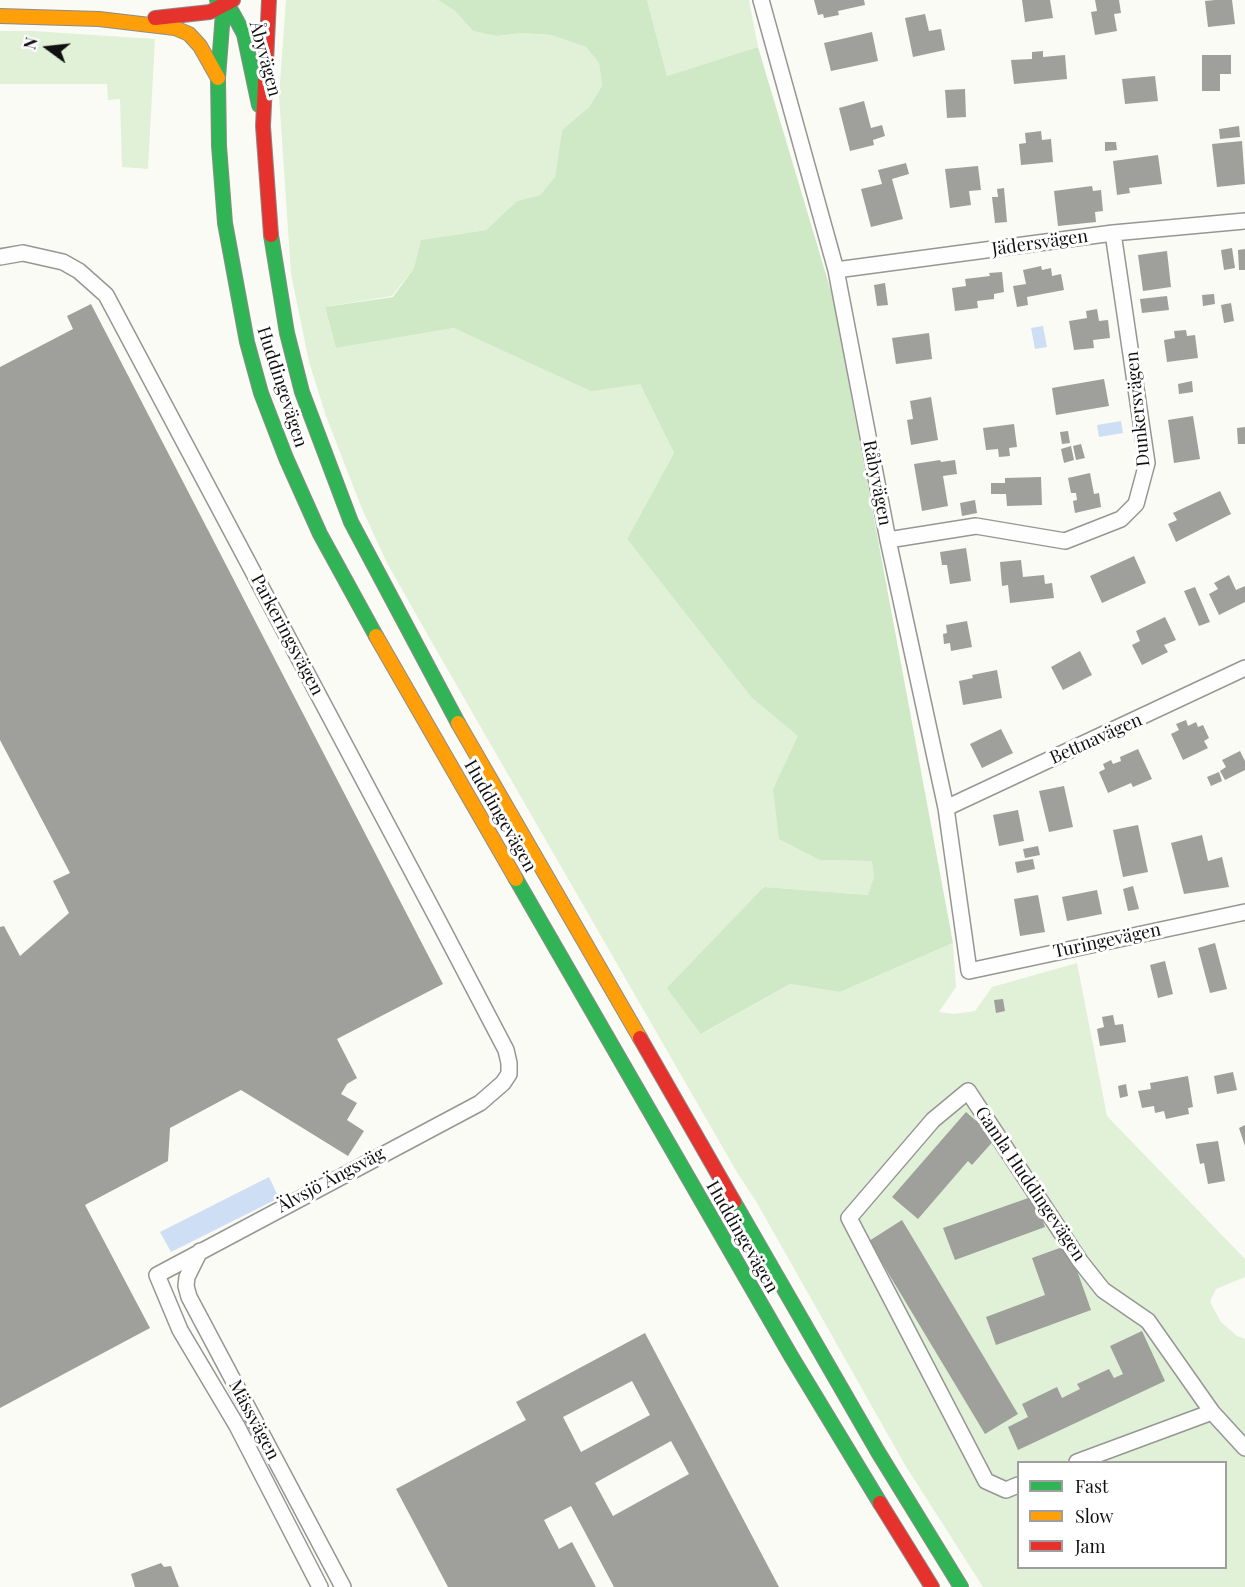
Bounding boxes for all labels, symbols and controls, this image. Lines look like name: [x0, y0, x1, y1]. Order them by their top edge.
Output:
north arrow: [18, 18, 78, 78]
street label: Åbyvägen: [245, 19, 285, 99]
text: N: [18, 35, 42, 52]
street label: Jädersvägen: [991, 226, 1089, 260]
street label: Huddingevägen: [252, 324, 312, 450]
street label: Dunkersvägen: [1121, 350, 1155, 468]
street label: Råbyvägen: [858, 438, 896, 528]
street label: Parkeringsvägen: [246, 571, 328, 699]
street label: Bettnavägen: [1046, 709, 1146, 769]
street label: Huddingevägen: [459, 756, 541, 876]
street label: Turingevägen: [1051, 919, 1163, 963]
street label: Gamla Huddingevägen: [970, 1103, 1090, 1265]
street label: Älvsjö Ängsväg: [273, 1143, 389, 1217]
street label: Huddingevägen: [701, 1177, 783, 1297]
street label: Mässvägen: [224, 1376, 284, 1464]
legend: [1017, 1461, 1227, 1569]
text: Fast: [1075, 1474, 1108, 1498]
text: Slow: [1075, 1504, 1113, 1528]
text: Jam: [1075, 1534, 1105, 1558]

